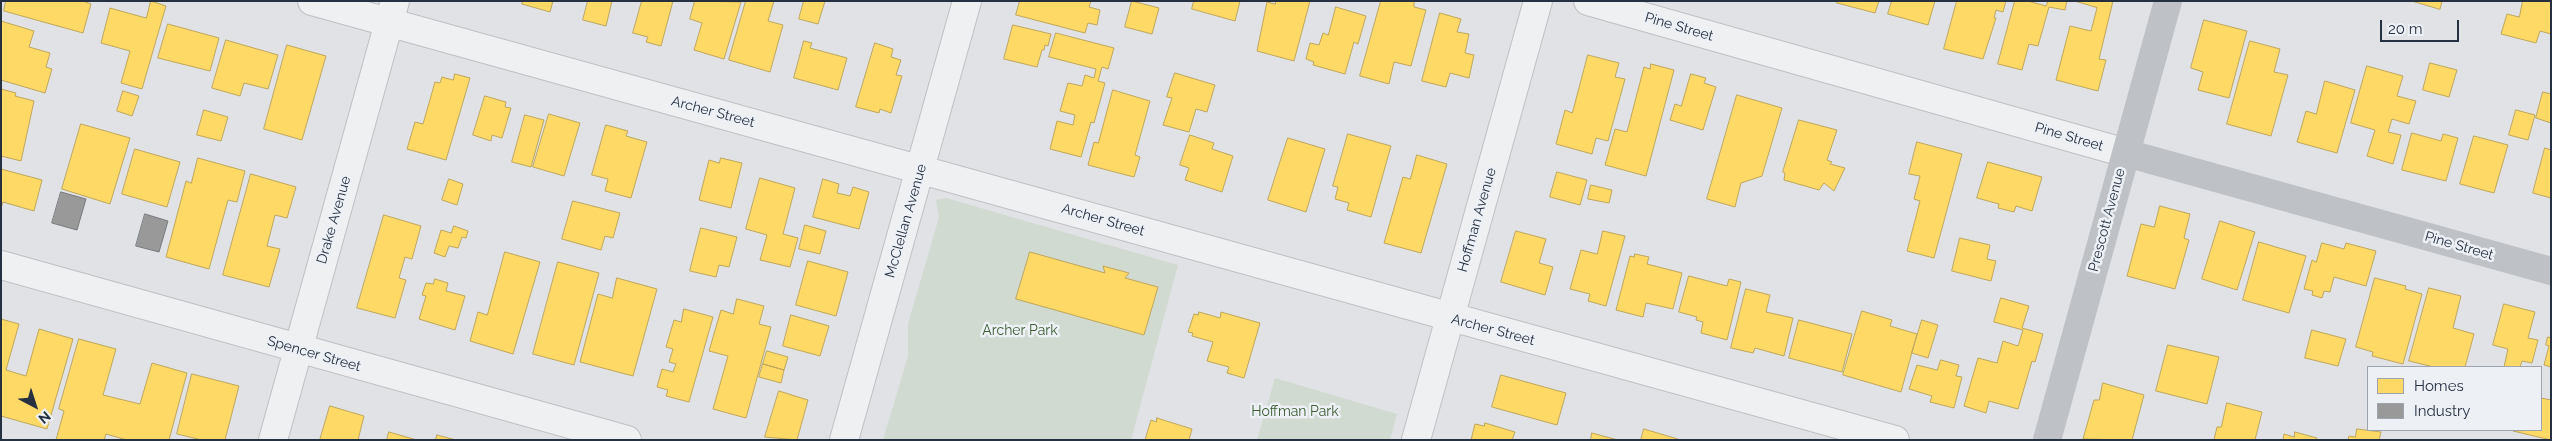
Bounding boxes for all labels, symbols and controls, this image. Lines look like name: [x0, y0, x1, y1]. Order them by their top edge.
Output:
street label: Pine Street: [1643, 9, 1715, 45]
scale bar: [2382, 10, 2461, 42]
text: 20 m: [2388, 20, 2423, 38]
street label: Archer Street: [670, 93, 756, 131]
street label: Pine Street: [2033, 119, 2105, 155]
street label: McClellan Avenue: [882, 162, 930, 280]
street label: Hoffman Avenue: [1454, 166, 1500, 274]
street label: Prescott Avenue: [2085, 166, 2129, 274]
street label: Drake Avenue: [313, 174, 355, 266]
street label: Archer Street: [1060, 200, 1146, 240]
street label: Pine Street: [2423, 228, 2495, 264]
street label: Archer Street: [1450, 311, 1536, 349]
park label: Archer Park: [982, 323, 1058, 339]
street label: Spencer Street: [265, 333, 363, 375]
legend: [2367, 366, 2542, 431]
text: Homes: [2414, 377, 2464, 395]
north arrow: [10, 381, 60, 431]
text: Industry: [2414, 402, 2470, 420]
park label: Hoffman Park: [1251, 404, 1339, 420]
text: N: [35, 408, 54, 427]

